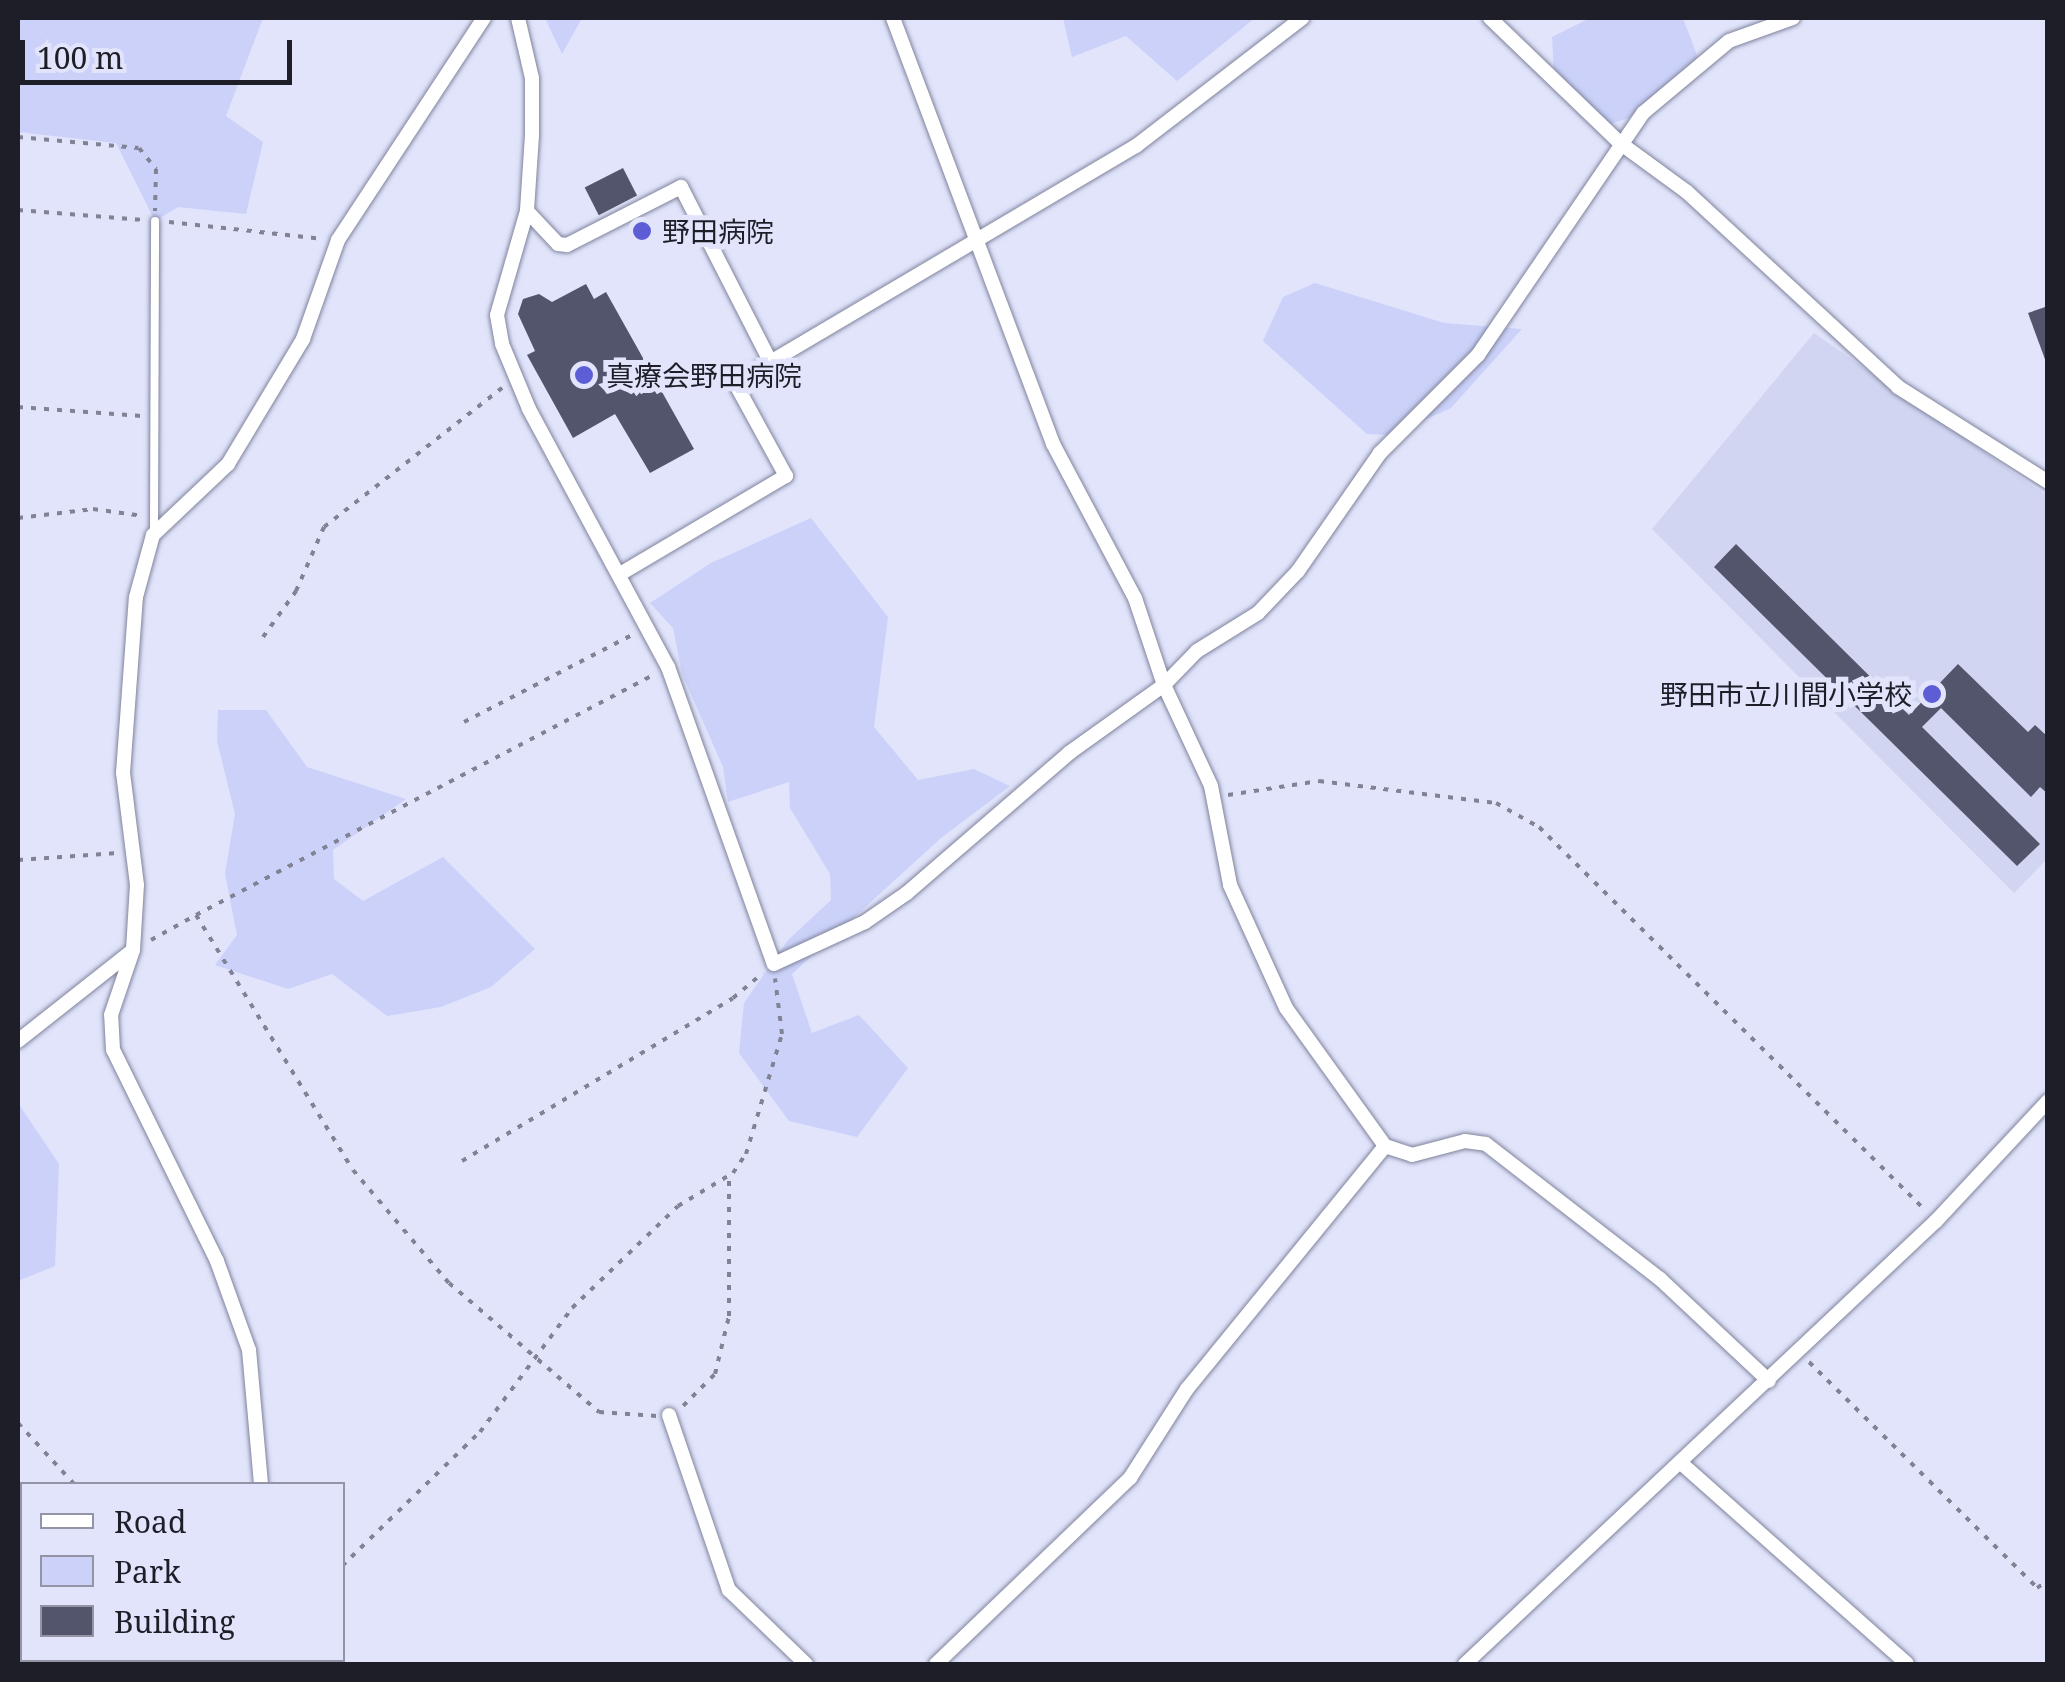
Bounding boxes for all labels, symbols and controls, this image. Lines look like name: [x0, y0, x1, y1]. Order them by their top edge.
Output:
scale bar: [25, 20, 298, 82]
text: 100 m: [37, 37, 123, 78]
place label: 野田病院: [662, 214, 774, 248]
marker: 野田病院: [631, 220, 653, 242]
place label: 真療会野田病院: [606, 358, 802, 392]
marker: 真療会野田病院: [571, 362, 597, 388]
place label: 野田市立川間小学校: [1660, 677, 1912, 711]
marker: 野田市立川間小学校: [1921, 683, 1943, 705]
legend: [20, 1482, 345, 1662]
text: Road: [114, 1501, 186, 1542]
text: Park: [114, 1551, 181, 1592]
text: Building: [114, 1601, 235, 1642]

